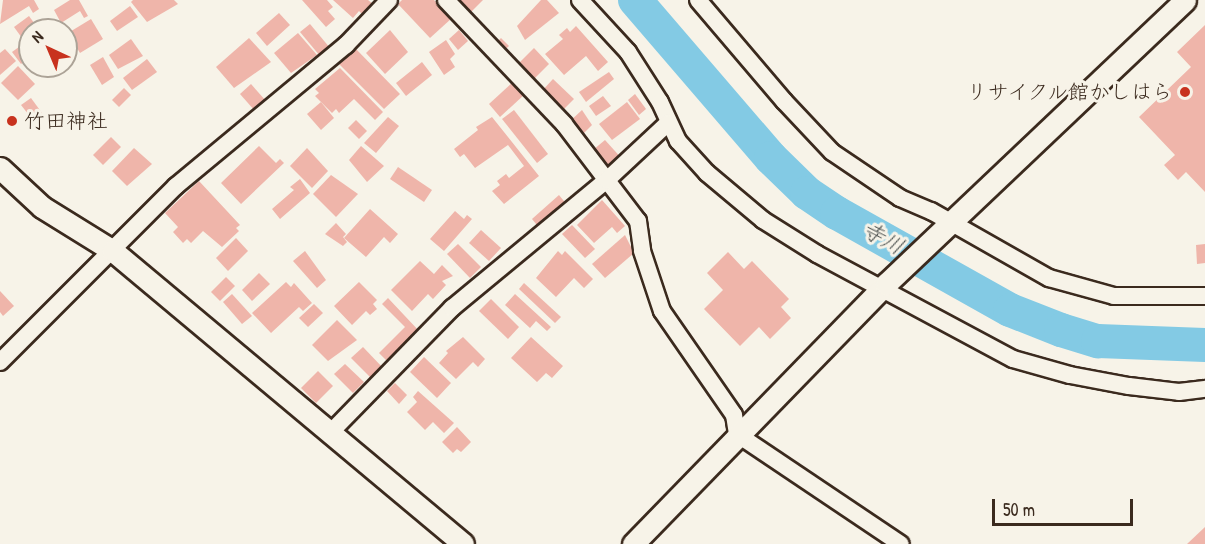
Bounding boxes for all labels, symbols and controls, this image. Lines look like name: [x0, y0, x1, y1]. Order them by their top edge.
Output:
north arrow: [18, 18, 78, 78]
text: N: [26, 26, 48, 47]
place label: リサイクル館かしはら: [963, 79, 1173, 105]
marker: リサイクル館かしはら: [1178, 85, 1192, 99]
place label: 竹田神社: [24, 108, 108, 134]
marker: 竹田神社: [5, 114, 19, 128]
water label: 寺川: [857, 216, 909, 260]
scale bar: [995, 487, 1136, 525]
text: 50 m: [1003, 497, 1035, 522]

